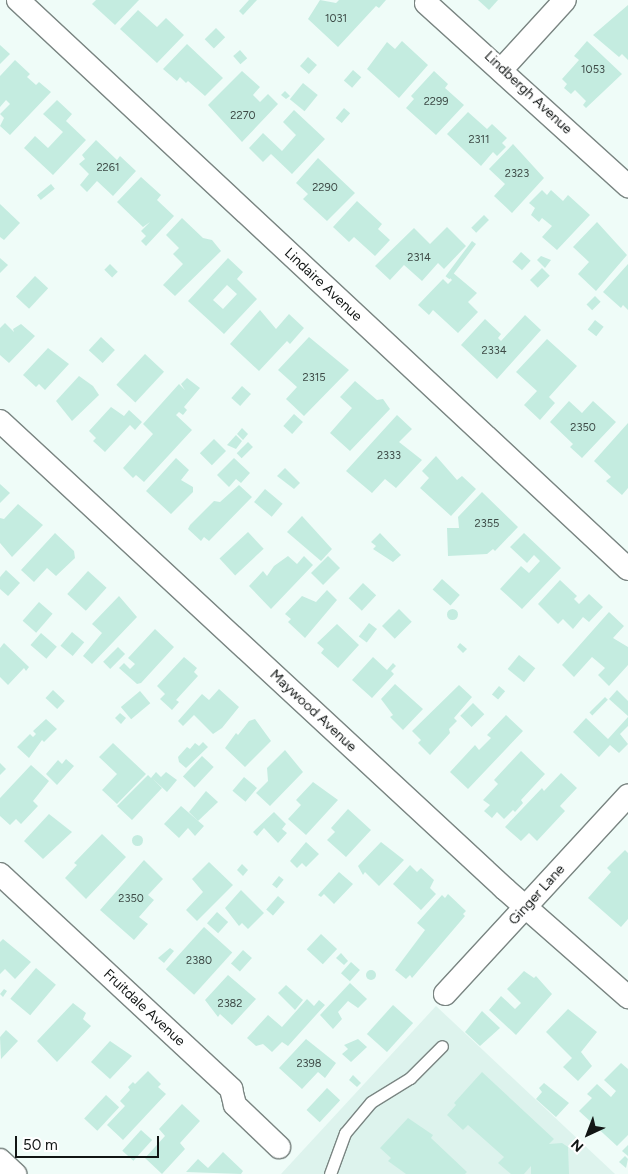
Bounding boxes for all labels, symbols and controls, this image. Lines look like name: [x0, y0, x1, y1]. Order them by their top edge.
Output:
house number: 1031: [325, 12, 347, 26]
street label: Lindbergh Avenue: [481, 48, 575, 138]
house number: 1053: [581, 63, 605, 77]
house number: 2299: [424, 95, 448, 109]
house number: 2270: [230, 109, 256, 123]
house number: 2311: [468, 133, 490, 147]
house number: 2261: [96, 161, 120, 175]
house number: 2323: [505, 167, 529, 181]
house number: 2290: [312, 181, 338, 195]
street label: Lindaire Avenue: [281, 245, 365, 325]
house number: 2314: [407, 251, 431, 265]
house number: 2334: [482, 344, 506, 358]
house number: 2315: [302, 371, 326, 385]
house number: 2350: [570, 421, 596, 435]
house number: 2333: [377, 449, 401, 463]
house number: 2355: [475, 517, 499, 531]
street label: Maywood Avenue: [266, 667, 360, 755]
street label: Ginger Lane: [505, 861, 569, 929]
house number: 2350: [118, 892, 144, 906]
house number: 2380: [186, 954, 212, 968]
street label: Fruitdale Avenue: [100, 966, 188, 1050]
house number: 2382: [217, 997, 243, 1011]
house number: 2398: [296, 1057, 322, 1071]
north arrow: [563, 1109, 613, 1159]
scale bar: [18, 1126, 161, 1158]
text: N: [568, 1135, 587, 1155]
text: 50 m: [23, 1136, 58, 1154]

